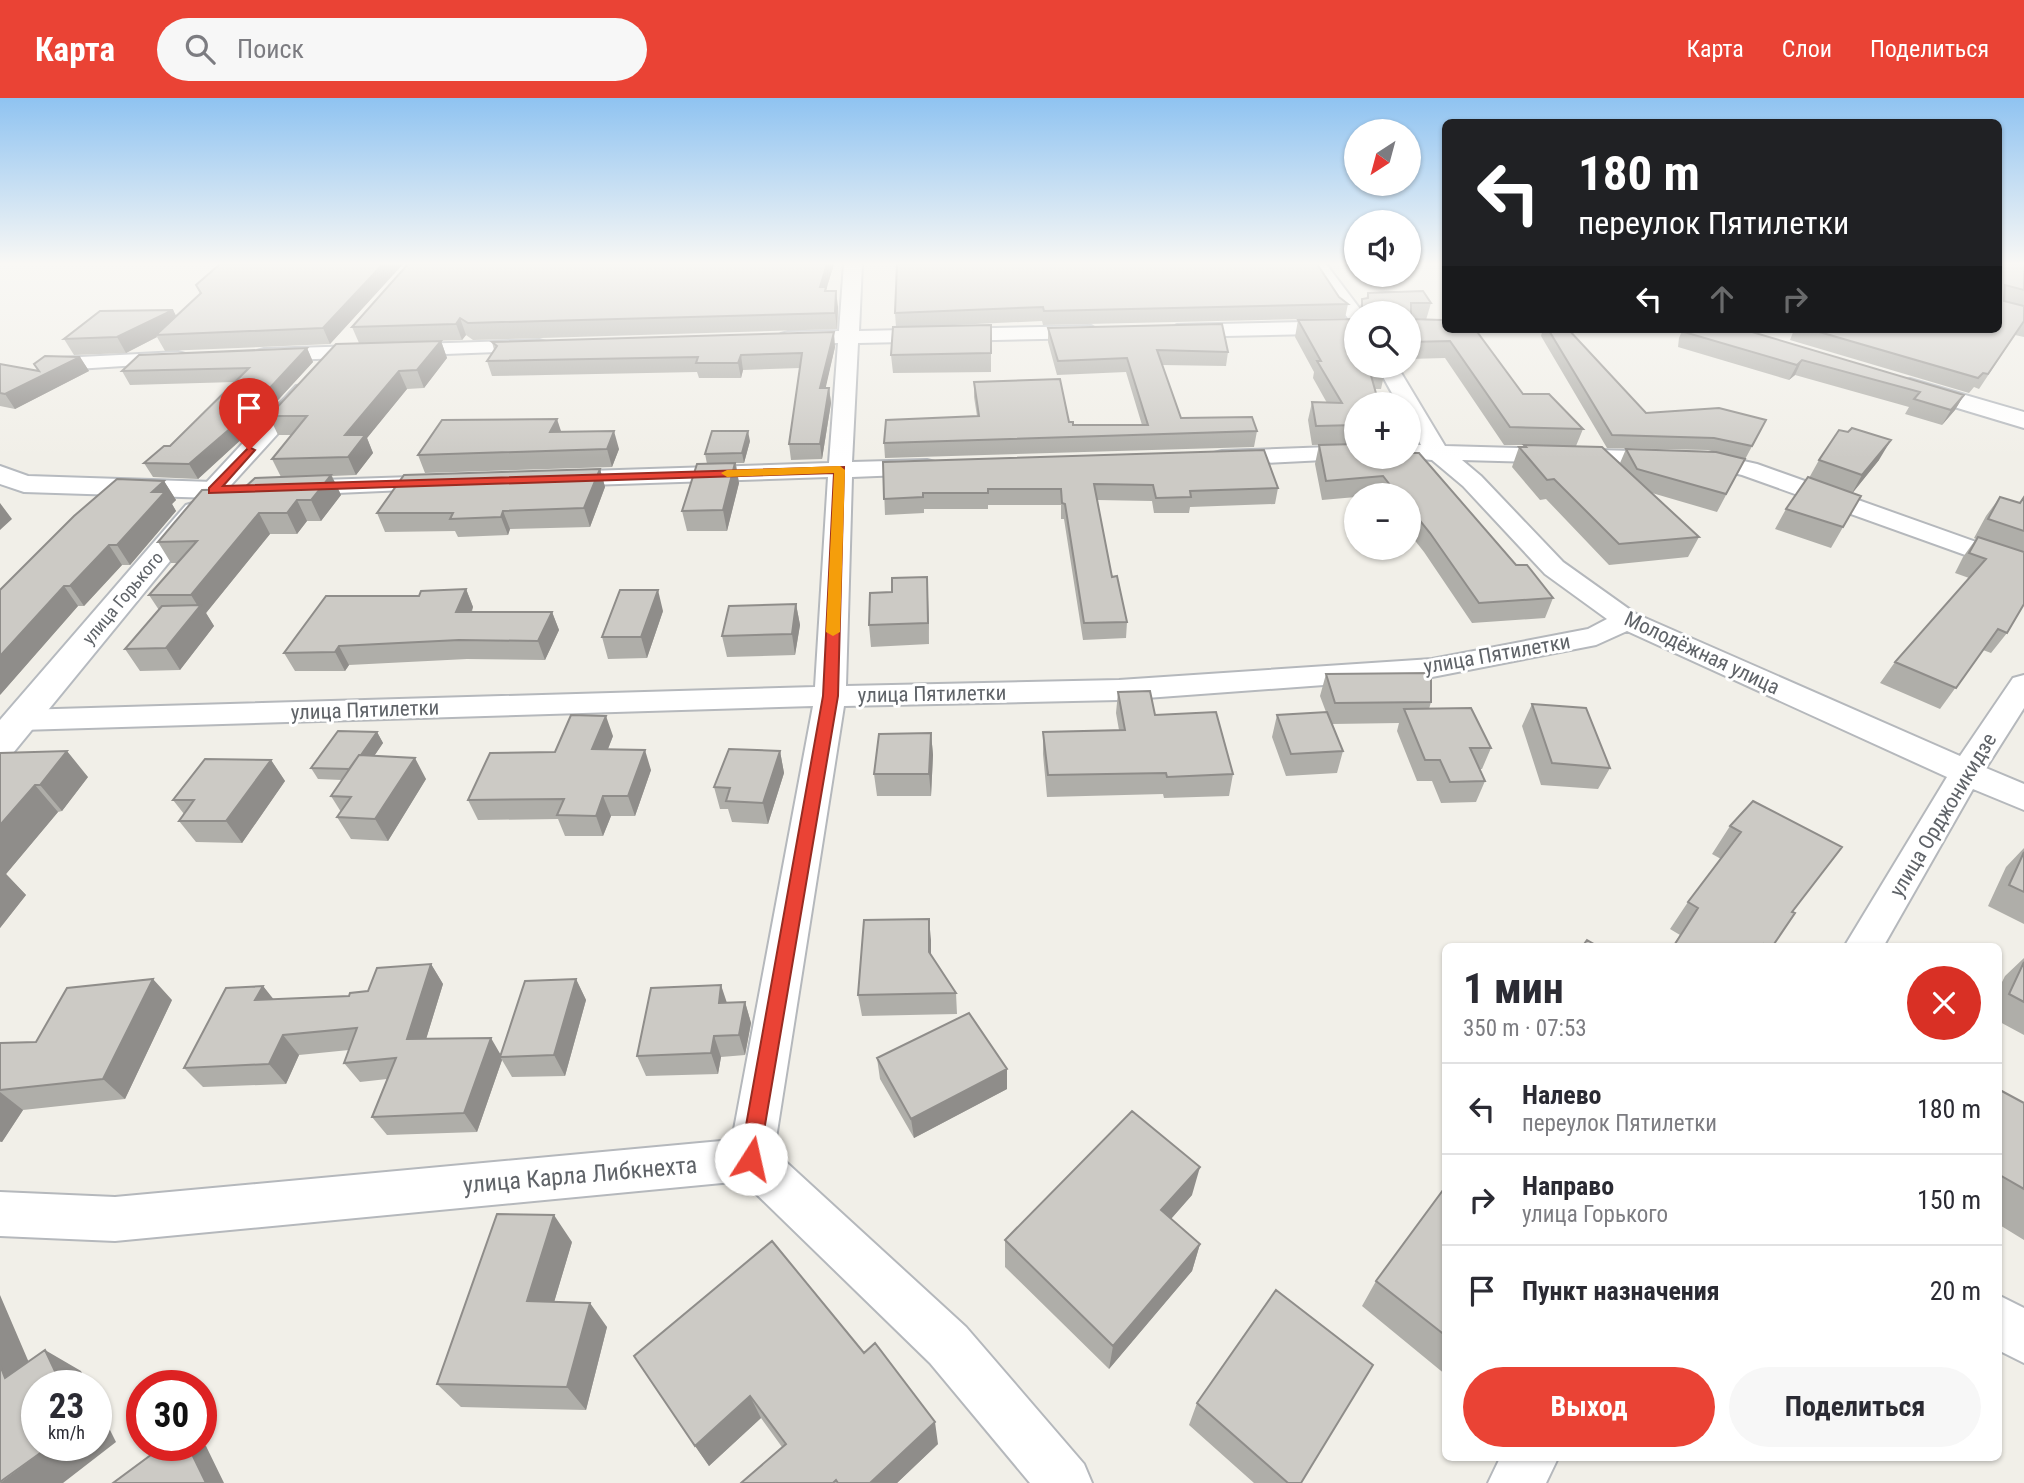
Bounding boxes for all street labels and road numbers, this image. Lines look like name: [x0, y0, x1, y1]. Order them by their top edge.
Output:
street label: улица Горького: [78, 547, 167, 648]
street label: Молодёжная улица: [1621, 607, 1783, 699]
street label: улица Пятилетки: [1422, 629, 1572, 679]
street label: улица Пятилетки: [858, 681, 1006, 707]
street label: улица Пятилетки: [290, 695, 440, 725]
street label: улица Орджоникидзе: [1885, 729, 2001, 901]
street label: улица Карла Либкнехта: [462, 1151, 698, 1199]

